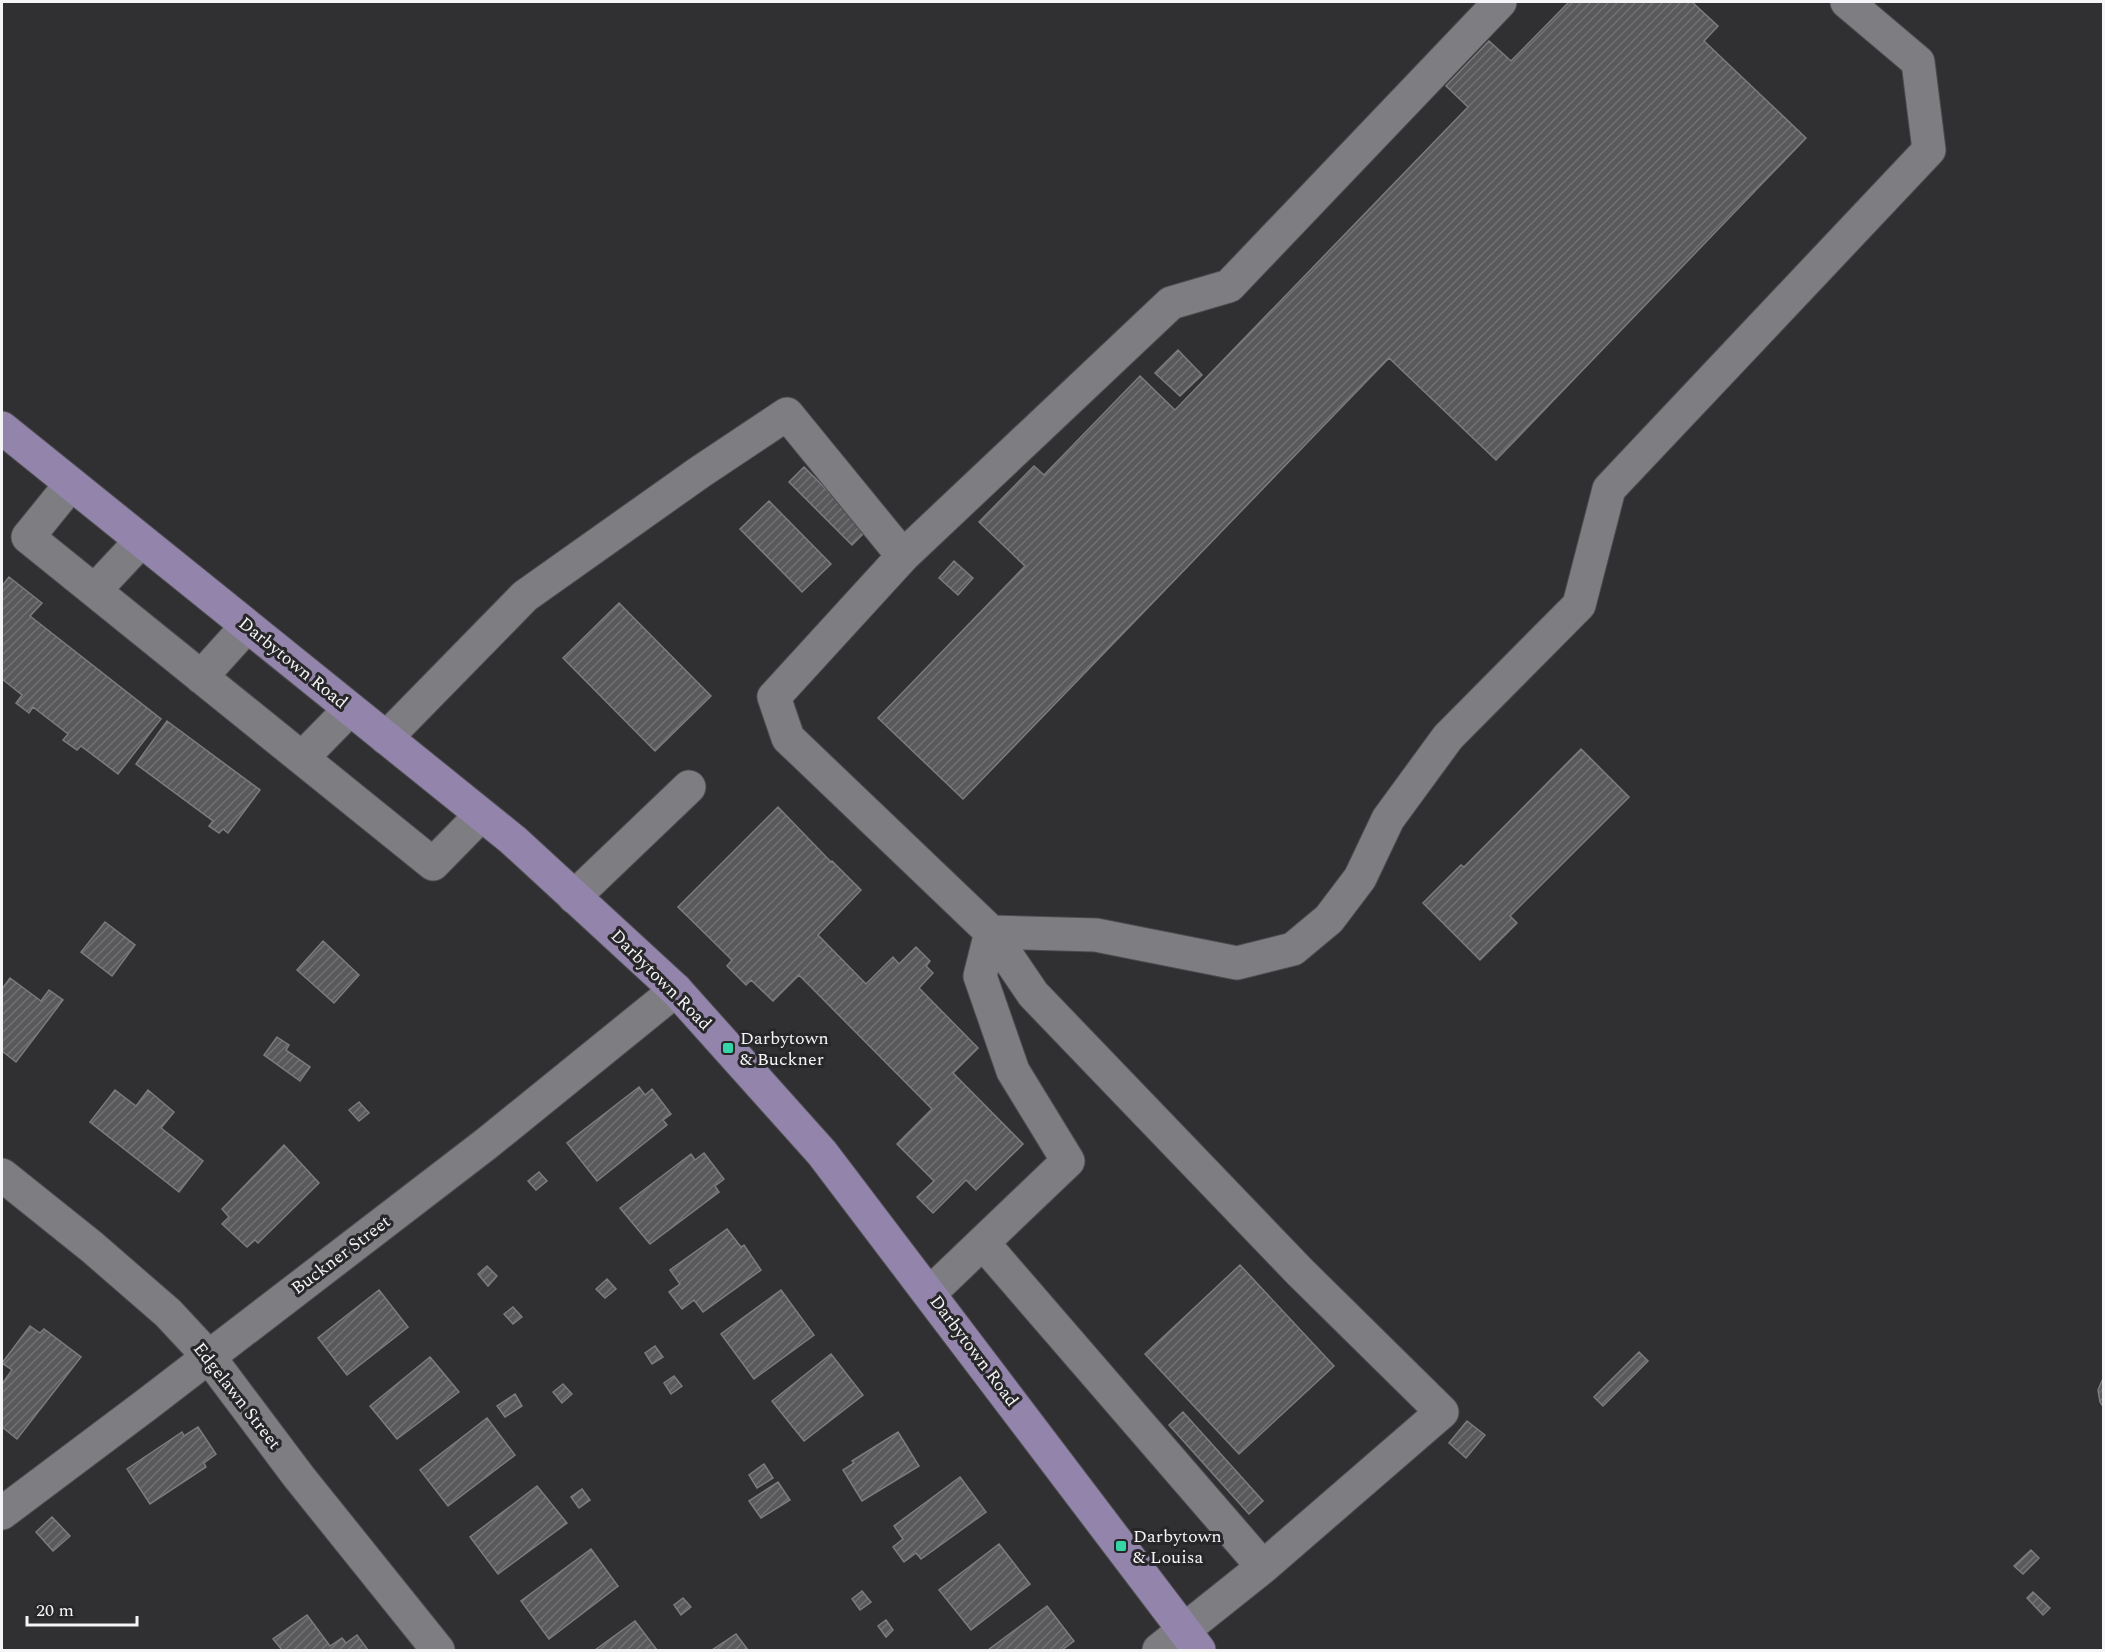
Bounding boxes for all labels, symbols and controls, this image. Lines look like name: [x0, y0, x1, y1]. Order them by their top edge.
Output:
street label: Darbytown Road: [233, 610, 353, 716]
street label: Darbytown Road: [604, 923, 718, 1037]
place label: Darbytown & Buckner: [740, 1025, 829, 1073]
marker: Darbytown & Buckner: [721, 1041, 735, 1055]
street label: Buckner Street: [285, 1209, 397, 1301]
street label: Darbytown Road: [923, 1289, 1025, 1413]
street label: Edgelawn Street: [186, 1336, 288, 1456]
place label: Darbytown & Louisa: [1133, 1523, 1222, 1571]
marker: Darbytown & Louisa: [1114, 1539, 1128, 1553]
scale bar: [27, 1589, 136, 1627]
text: 20 m: [36, 1597, 74, 1624]

